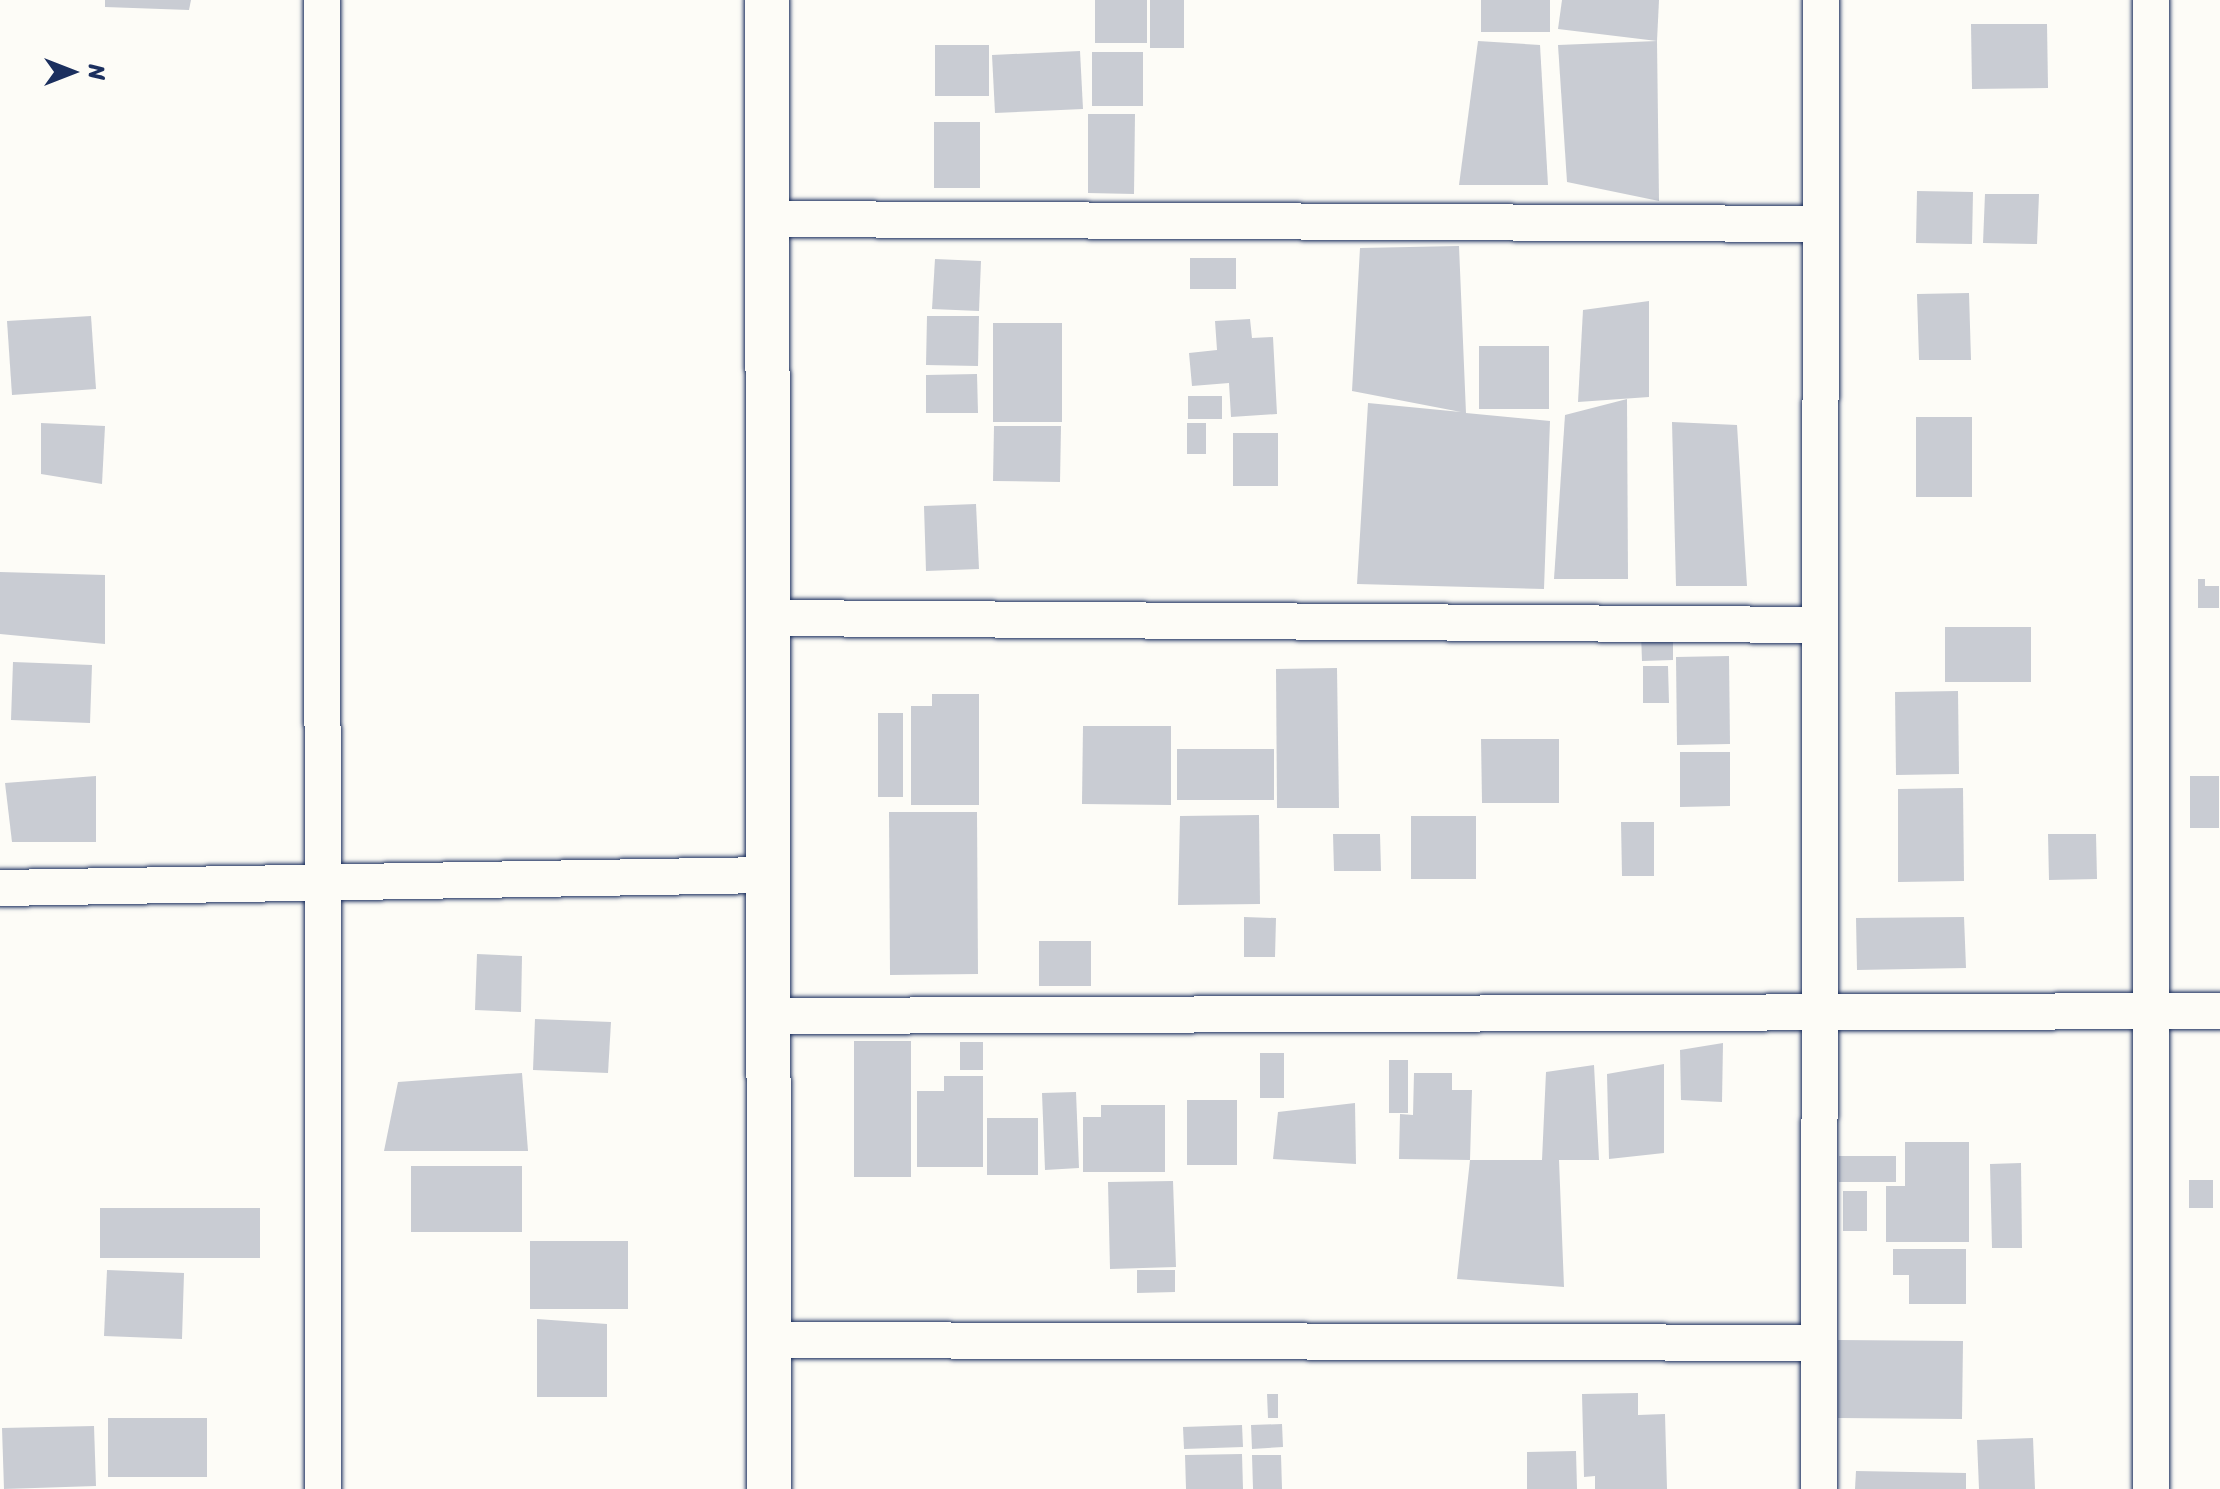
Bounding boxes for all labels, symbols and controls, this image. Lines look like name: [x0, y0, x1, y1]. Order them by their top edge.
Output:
north arrow: [32, 32, 112, 112]
text: N: [77, 64, 116, 80]

